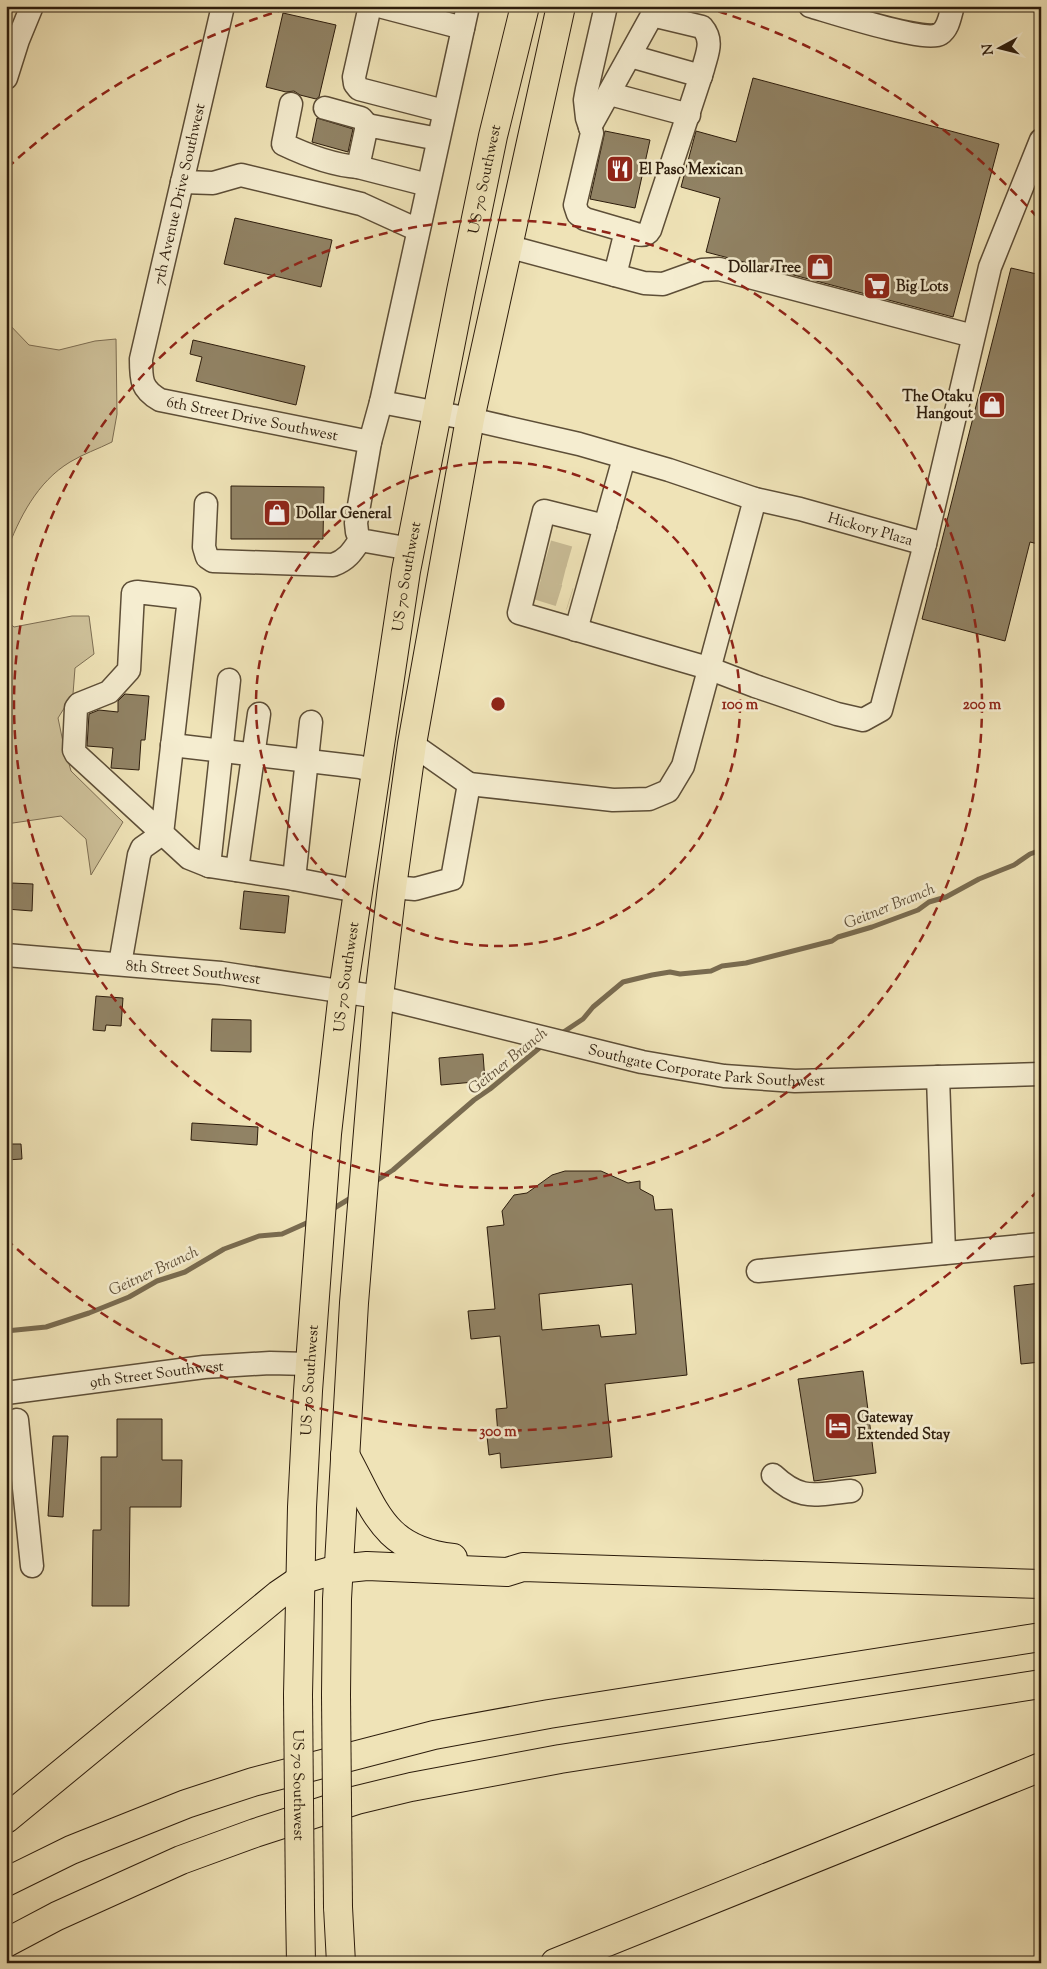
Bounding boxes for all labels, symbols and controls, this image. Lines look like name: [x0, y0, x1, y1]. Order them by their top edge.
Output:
north arrow: [974, 22, 1024, 72]
text: N: [978, 43, 1000, 56]
street label: 7th Avenue Drive Southwest: [149, 102, 212, 287]
street label: US 70 Southwest: [464, 123, 507, 236]
restaurant icon: El Paso Mexican: [605, 154, 635, 184]
place label: El Paso Mexican: [639, 160, 743, 181]
shop icon: Dollar Tree: [805, 252, 835, 282]
place label: Dollar Tree: [728, 258, 801, 279]
supermarket icon: Big Lots: [862, 271, 892, 301]
place label: Big Lots: [896, 277, 948, 298]
place label: The Otaku Hangout: [902, 387, 974, 425]
shop icon: The Otaku Hangout: [977, 390, 1007, 420]
street label: 6th Street Drive Southwest: [164, 393, 339, 447]
shop icon: Dollar General: [262, 498, 292, 528]
place label: Dollar General: [296, 504, 392, 525]
street label: Hickory Plaza: [825, 508, 915, 552]
street label: US 70 Southwest: [388, 520, 427, 633]
centre of rings: [489, 695, 507, 713]
text: 100 m: [722, 695, 759, 716]
text: 200 m: [963, 695, 1002, 716]
water label: Geitner Branch: [841, 878, 939, 936]
street label: US 70 Southwest: [330, 921, 365, 1033]
street label: 8th Street Southwest: [125, 956, 262, 991]
water label: Geitner Branch: [464, 1022, 554, 1101]
street label: Southgate Corporate Park Southwest: [586, 1040, 825, 1093]
water label: Geitner Branch: [105, 1241, 203, 1303]
street label: US 70 Southwest: [297, 1324, 325, 1436]
street label: 9th Street Southwest: [89, 1357, 224, 1394]
place label: Gateway Extended Stay: [857, 1408, 951, 1446]
hotel icon: Gateway Extended Stay: [823, 1411, 853, 1441]
text: 300 m: [479, 1422, 517, 1443]
street label: US 70 Southwest: [286, 1729, 308, 1841]

